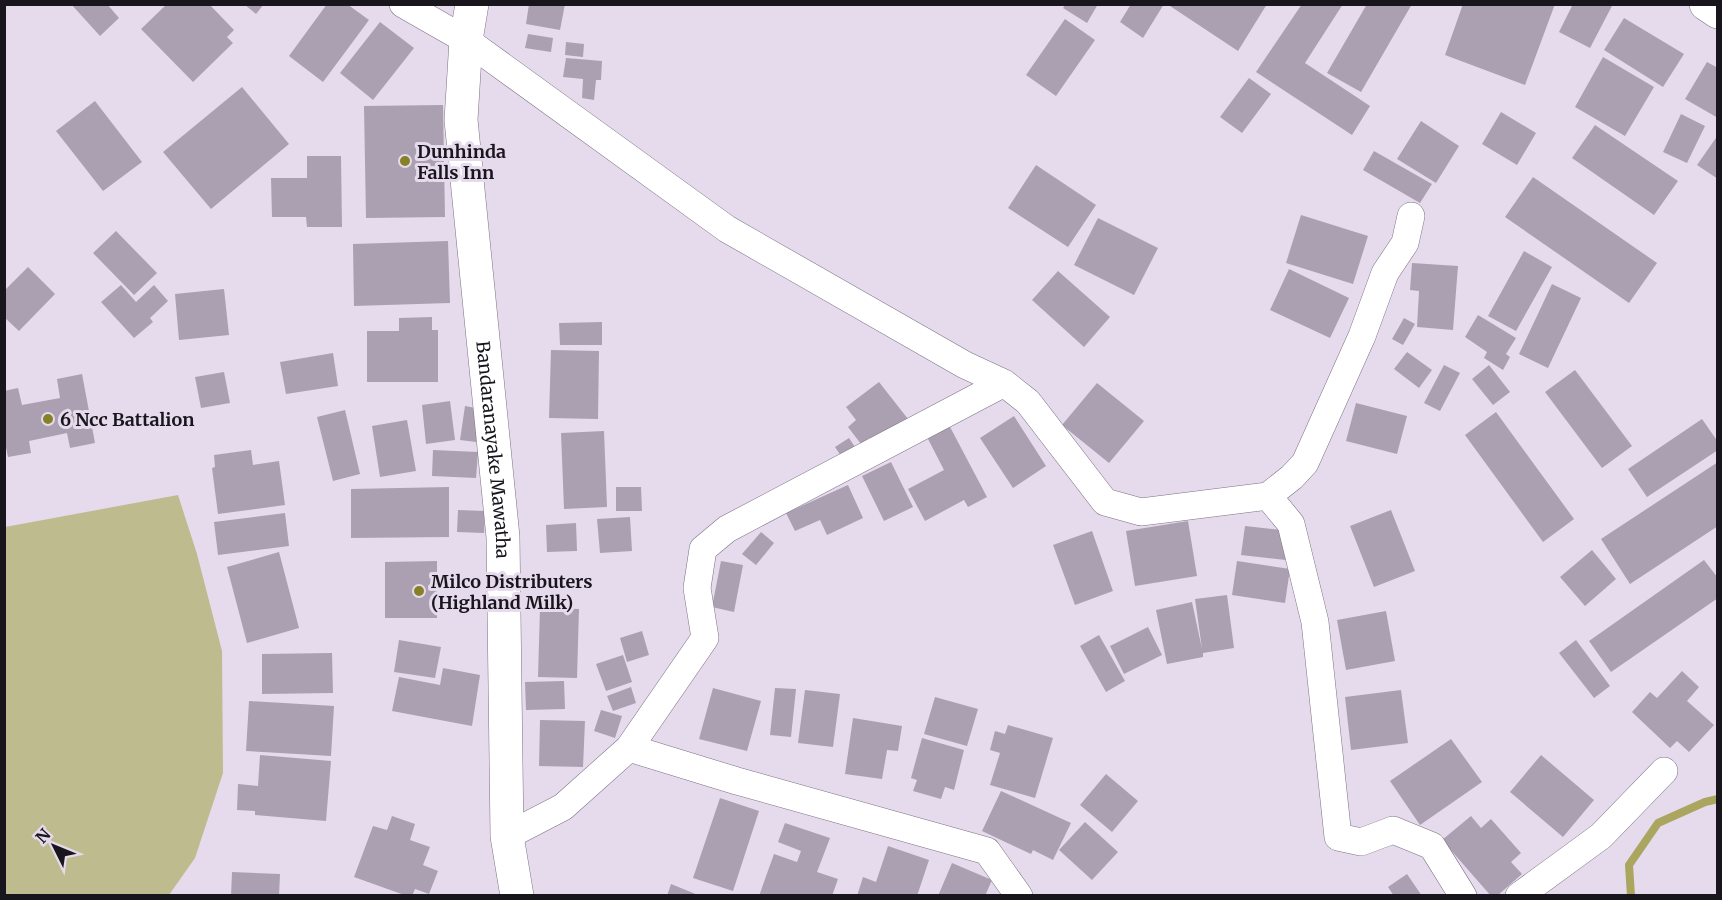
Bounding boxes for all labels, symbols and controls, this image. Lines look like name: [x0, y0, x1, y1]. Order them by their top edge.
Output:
place label: Dunhinda Falls Inn: [417, 140, 506, 184]
marker: Dunhinda Falls Inn: [398, 154, 412, 168]
street label: Bandaranayake Mawatha: [472, 340, 515, 559]
place label: 6 Ncc Battalion: [60, 408, 194, 431]
marker: 6 Ncc Battalion: [41, 412, 55, 426]
place label: Milco Distributers (Highland Milk): [431, 570, 593, 614]
marker: Milco Distributers (Highland Milk): [412, 584, 426, 598]
north arrow: [24, 816, 84, 876]
text: N: [31, 824, 55, 847]

